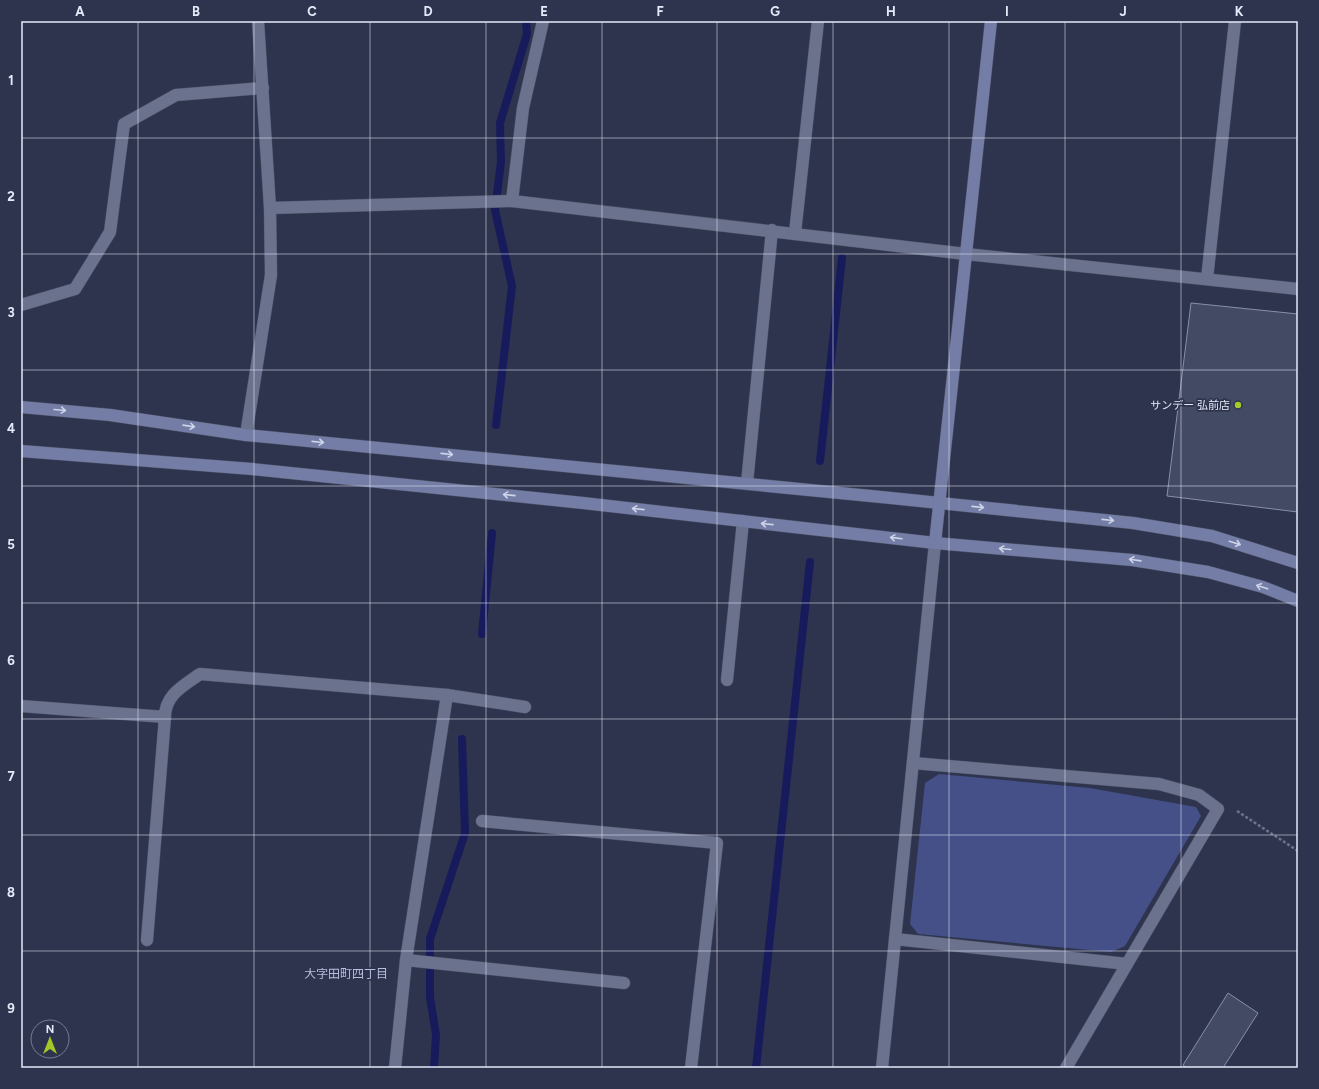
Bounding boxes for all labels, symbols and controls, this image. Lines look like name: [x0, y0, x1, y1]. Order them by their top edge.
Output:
text: A: [75, 4, 85, 19]
text: B: [192, 4, 200, 19]
text: C: [307, 4, 317, 19]
text: D: [423, 4, 433, 19]
text: E: [540, 4, 548, 19]
text: F: [656, 4, 664, 19]
text: G: [770, 4, 780, 19]
text: H: [886, 4, 896, 19]
text: I: [1005, 4, 1009, 19]
text: J: [1119, 4, 1127, 19]
text: K: [1235, 4, 1244, 19]
text: 1: [8, 73, 14, 88]
text: 2: [7, 189, 15, 204]
text: 3: [7, 305, 15, 320]
place label: サンデー 弘前店: [1150, 399, 1230, 412]
marker: サンデー 弘前店: [1233, 400, 1243, 410]
one-way arrow: [53, 407, 66, 414]
text: 4: [7, 421, 15, 436]
one-way arrow: [182, 422, 195, 430]
one-way arrow: [311, 438, 324, 445]
one-way arrow: [440, 451, 453, 458]
one-way arrow: [503, 491, 516, 499]
one-way arrow: [971, 503, 984, 510]
one-way arrow: [632, 505, 645, 513]
one-way arrow: [1101, 517, 1114, 524]
one-way arrow: [761, 520, 774, 527]
one-way arrow: [890, 534, 903, 542]
text: 5: [7, 537, 15, 552]
one-way arrow: [1229, 540, 1242, 547]
one-way arrow: [999, 545, 1012, 552]
one-way arrow: [1129, 556, 1142, 564]
one-way arrow: [1256, 583, 1268, 591]
text: 6: [7, 653, 15, 668]
text: 7: [7, 769, 15, 784]
text: 8: [7, 885, 15, 900]
district label: 大字田町四丁目: [304, 967, 388, 981]
text: 9: [7, 1001, 15, 1016]
north arrow: [30, 1019, 70, 1059]
text: N: [46, 1023, 54, 1036]

